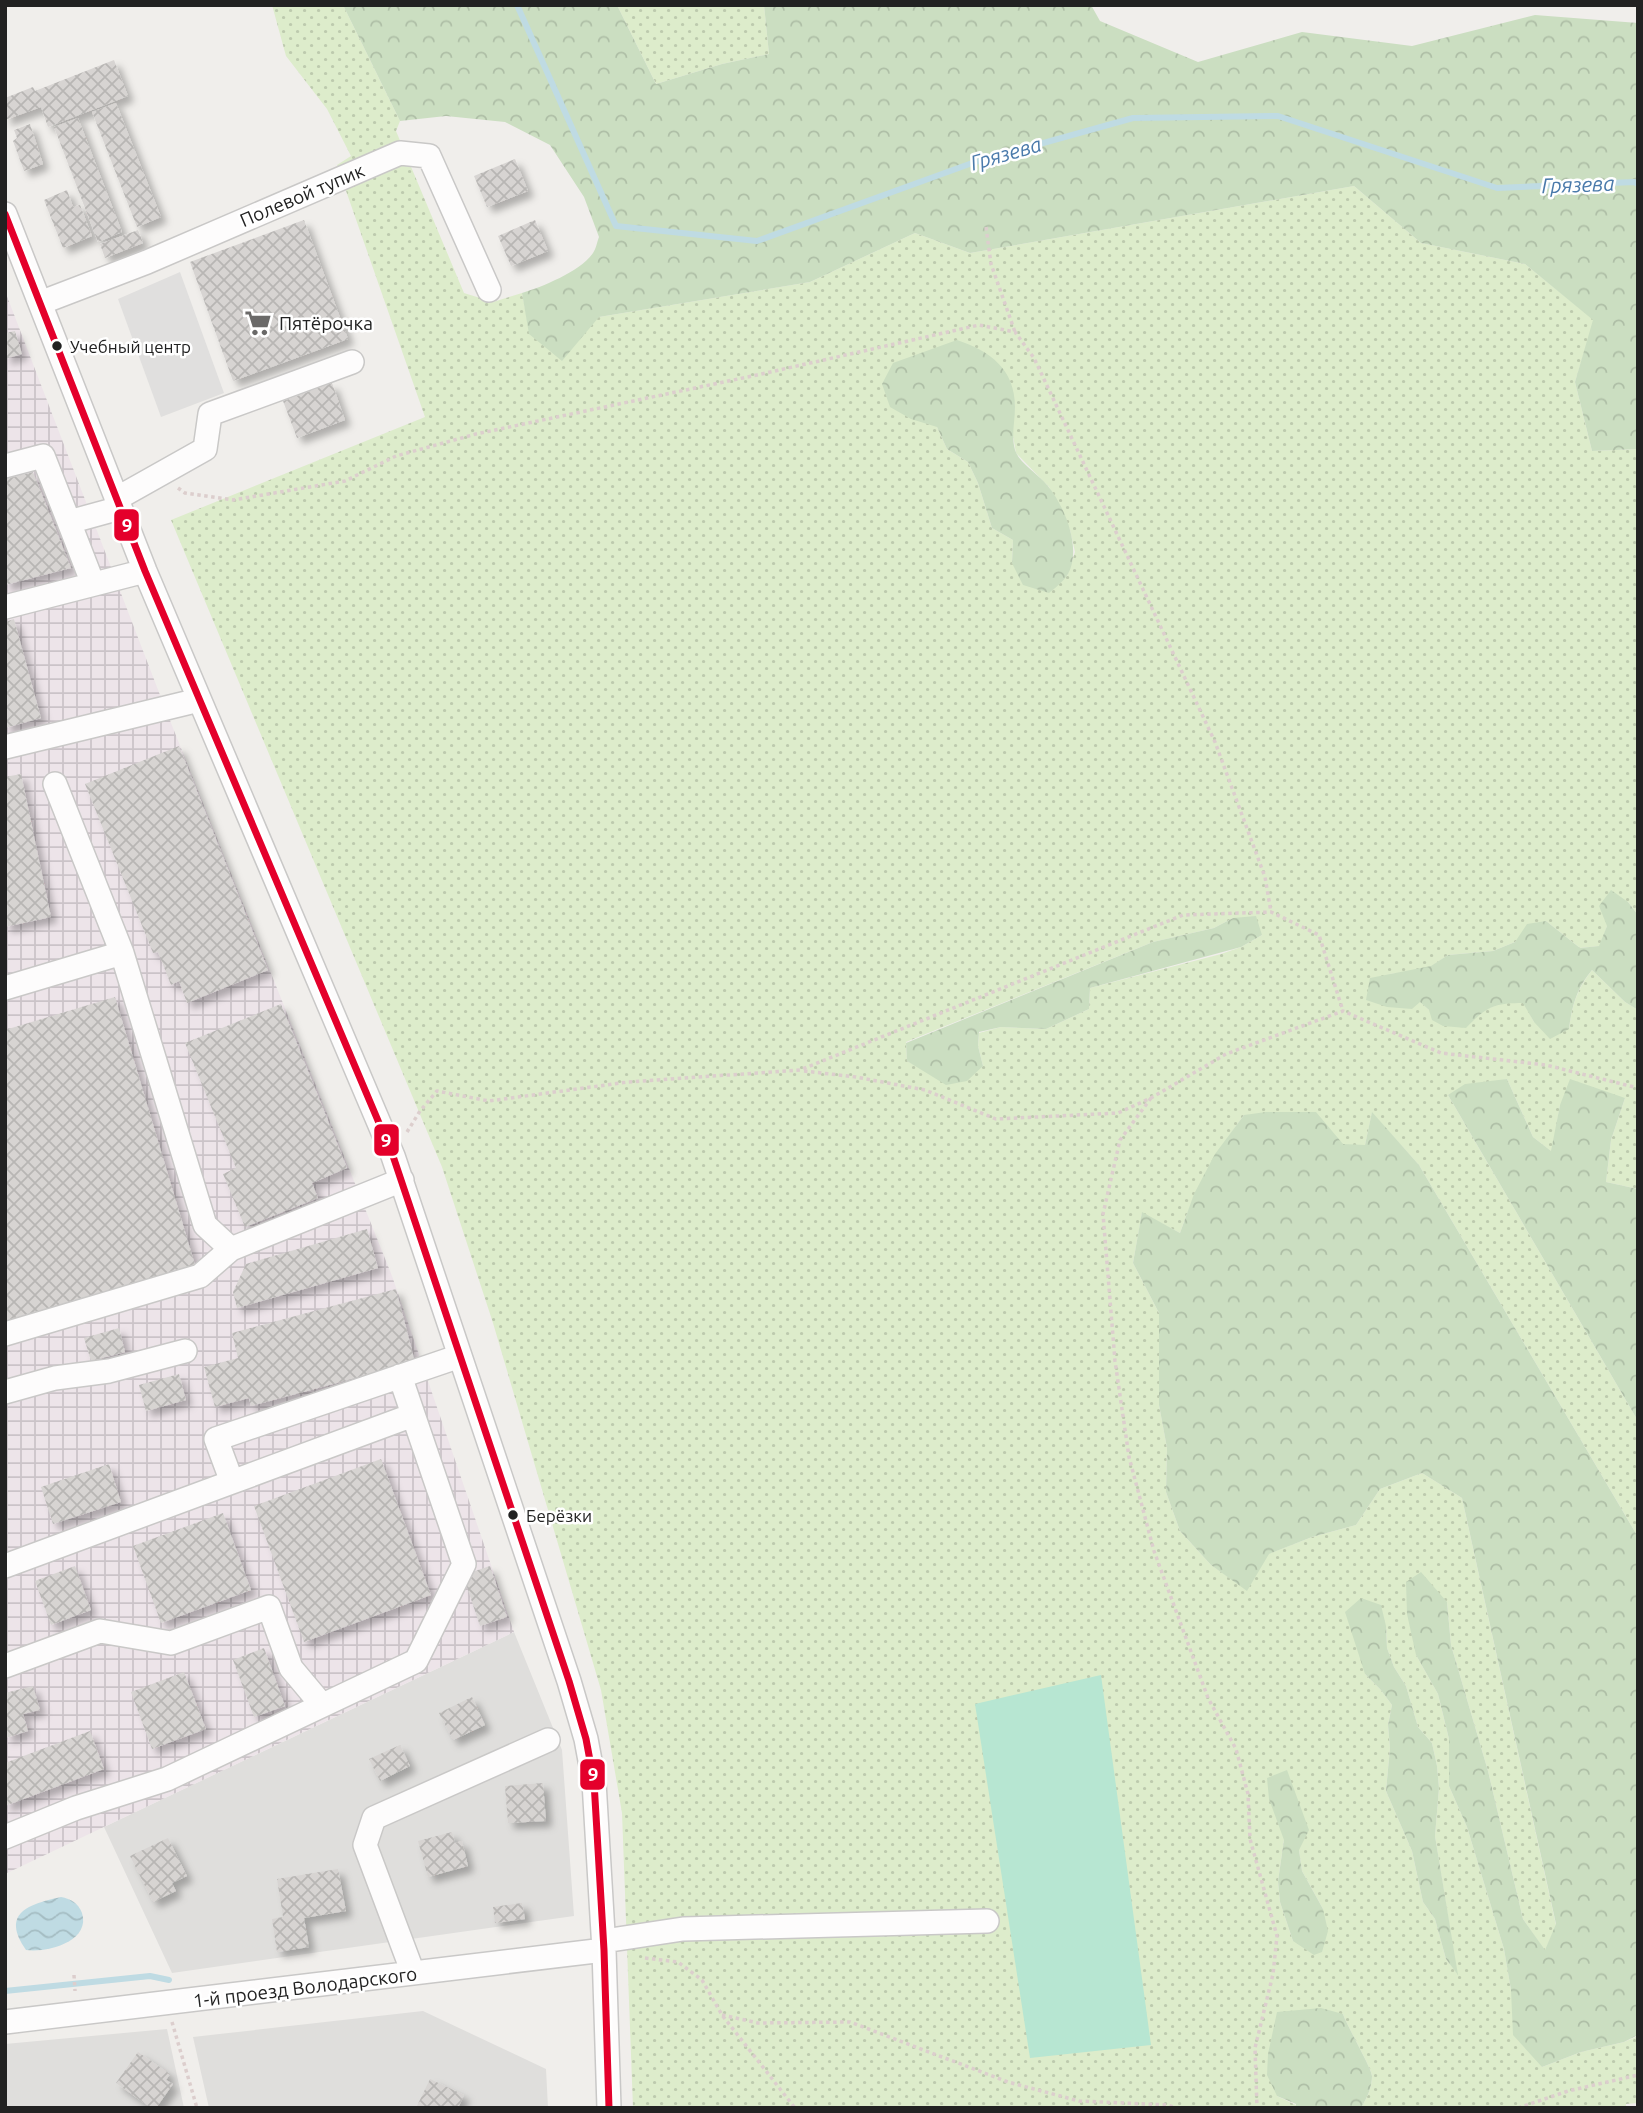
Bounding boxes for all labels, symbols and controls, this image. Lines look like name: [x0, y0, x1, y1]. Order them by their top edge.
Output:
water label: Грязева: [967, 131, 1044, 175]
street label: Полевой тупик: [236, 159, 368, 231]
water label: Грязева: [1541, 171, 1615, 197]
supermarket icon: Пятёрочка: [243, 308, 273, 338]
place label: Пятёрочка: [279, 312, 373, 334]
place label: Учебный центр: [70, 337, 191, 356]
marker: Учебный центр: [50, 339, 64, 353]
line badge: 9: [113, 508, 140, 542]
text: 9: [122, 514, 132, 536]
line badge: 9: [373, 1123, 400, 1157]
text: 9: [381, 1129, 391, 1151]
place label: Берёзки: [526, 1506, 592, 1525]
marker: Берёзки: [506, 1508, 520, 1522]
line badge: 9: [579, 1758, 606, 1791]
text: 9: [588, 1763, 598, 1785]
street label: 1-й проезд Володарского: [192, 1962, 418, 2012]

